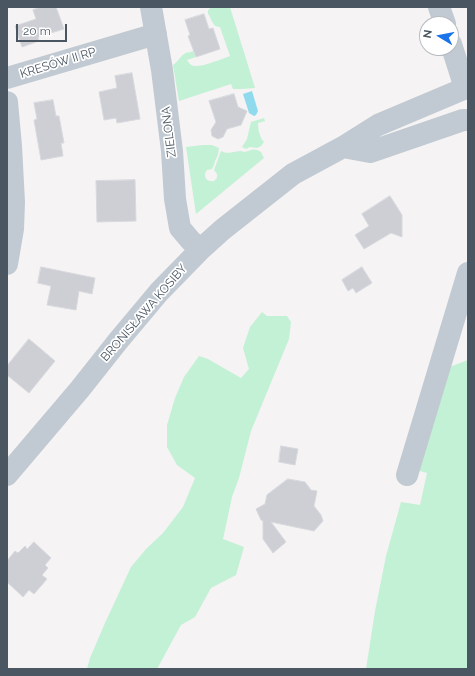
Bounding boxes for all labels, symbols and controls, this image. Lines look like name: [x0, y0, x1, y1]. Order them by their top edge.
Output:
scale bar: [18, 16, 69, 42]
north arrow: [419, 16, 459, 56]
text: 20 m: [23, 24, 51, 38]
text: N: [421, 29, 435, 39]
street label: KRESÓW II RP: [18, 45, 98, 81]
street label: ZIELONA: [159, 106, 179, 158]
street label: BRONISŁAWA KOSIBY: [98, 262, 190, 364]

